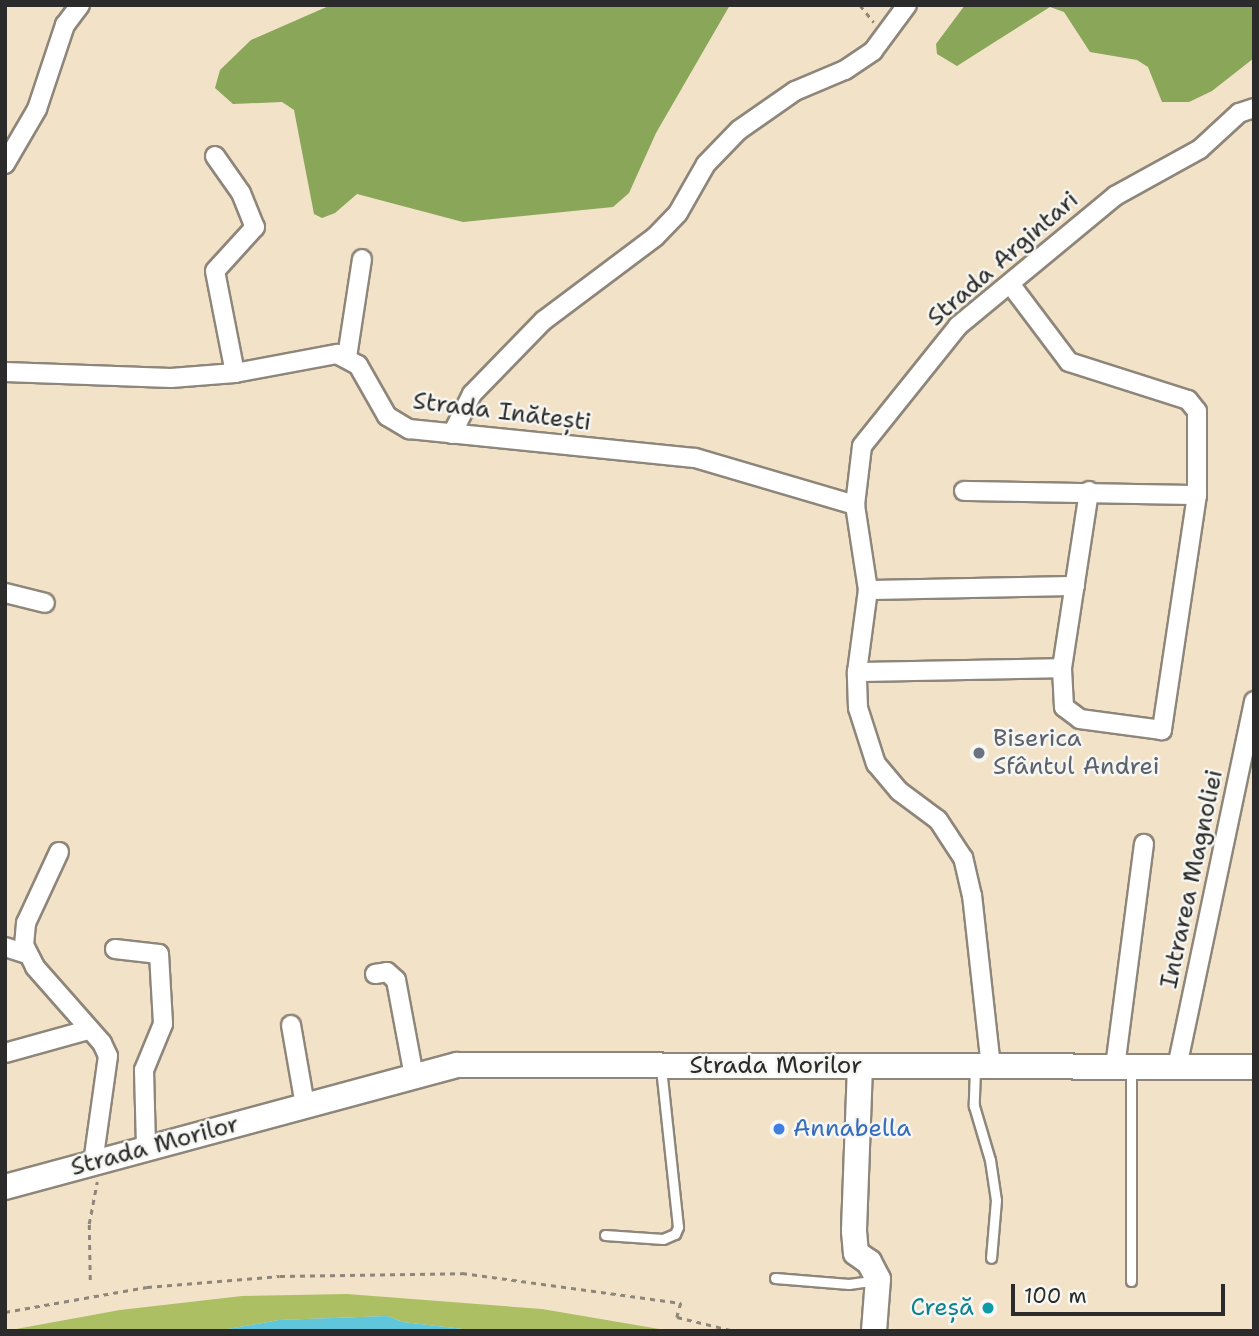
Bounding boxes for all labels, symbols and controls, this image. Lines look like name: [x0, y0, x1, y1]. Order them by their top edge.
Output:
street label: Strada Argintari: [922, 186, 1084, 332]
street label: Strada Inătești: [411, 387, 593, 437]
place label: Biserica Sfântul Andrei: [993, 725, 1160, 781]
marker: Biserica Sfântul Andrei: [971, 745, 987, 761]
street label: Intrarea Magnoliei: [1155, 767, 1229, 991]
street label: Strada Morilor: [690, 1052, 862, 1080]
street label: Strada Morilor: [68, 1110, 242, 1182]
place label: Annabella: [793, 1115, 911, 1143]
marker: Annabella: [771, 1121, 787, 1137]
scale bar: [1014, 1270, 1228, 1314]
text: 100 m: [1024, 1282, 1087, 1310]
place label: Creșă: [910, 1294, 974, 1322]
marker: Creșă: [980, 1300, 996, 1316]

